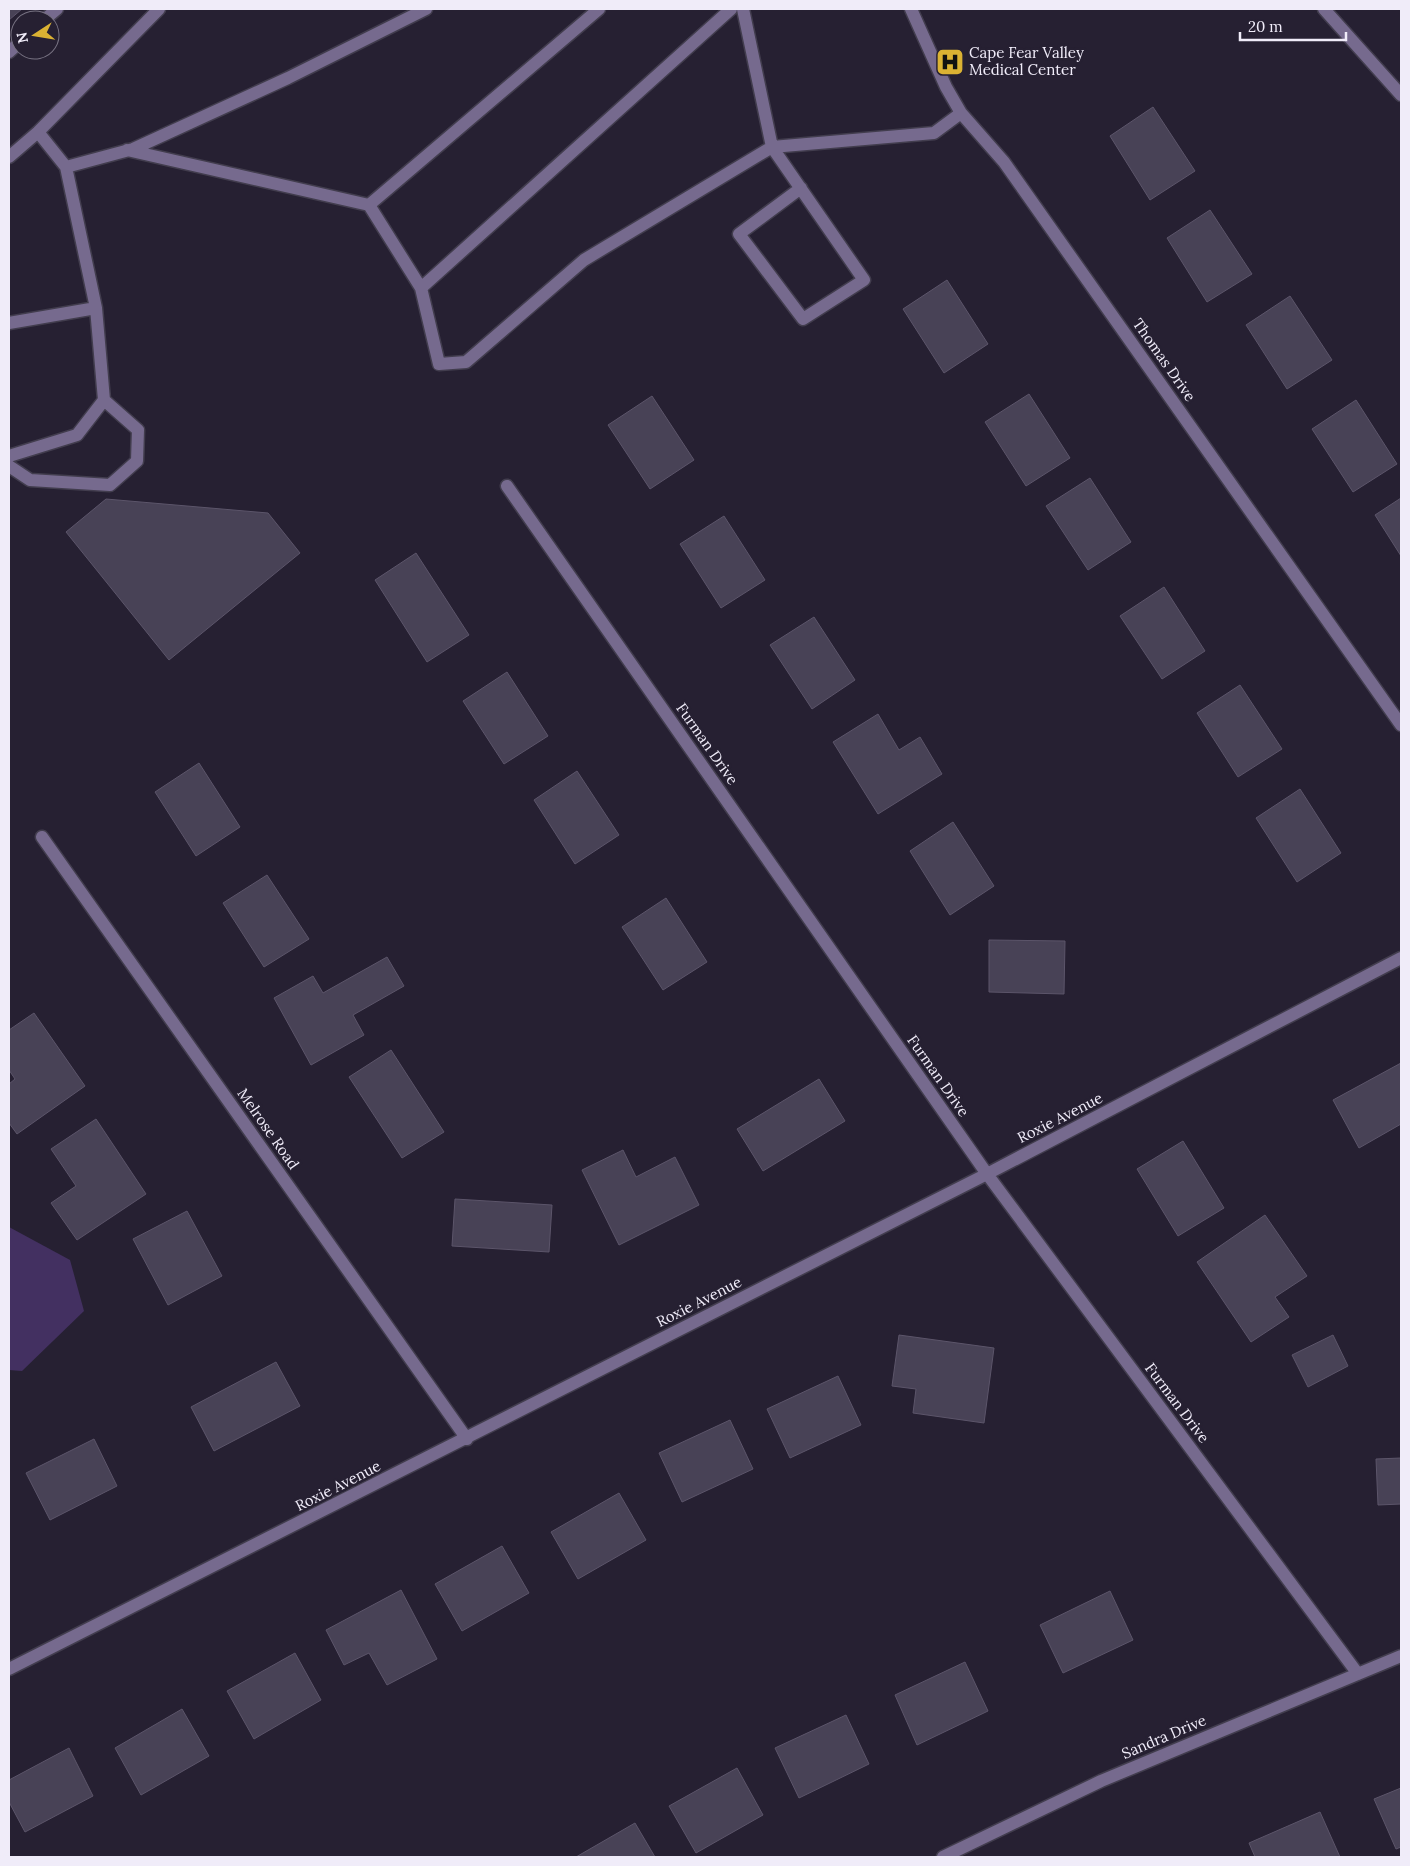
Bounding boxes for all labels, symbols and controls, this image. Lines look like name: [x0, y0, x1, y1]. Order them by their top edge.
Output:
north arrow: [10, 10, 60, 60]
scale bar: [1240, 10, 1346, 42]
text: 20 m: [1248, 17, 1283, 36]
text: N: [12, 30, 32, 45]
place label: Cape Fear Valley Medical Center: [969, 43, 1084, 79]
hospital icon: Cape Fear Valley Medical Center: [935, 47, 965, 77]
street label: Thomas Drive: [1129, 315, 1200, 405]
street label: Furman Drive: [672, 699, 743, 788]
street label: Furman Drive: [903, 1031, 974, 1120]
street label: Melrose Road: [233, 1084, 303, 1173]
street label: Roxie Avenue: [1014, 1088, 1106, 1147]
street label: Roxie Avenue: [653, 1272, 745, 1331]
street label: Furman Drive: [1141, 1359, 1214, 1446]
street label: Roxie Avenue: [292, 1456, 384, 1515]
street label: Sandra Drive: [1119, 1710, 1209, 1763]

